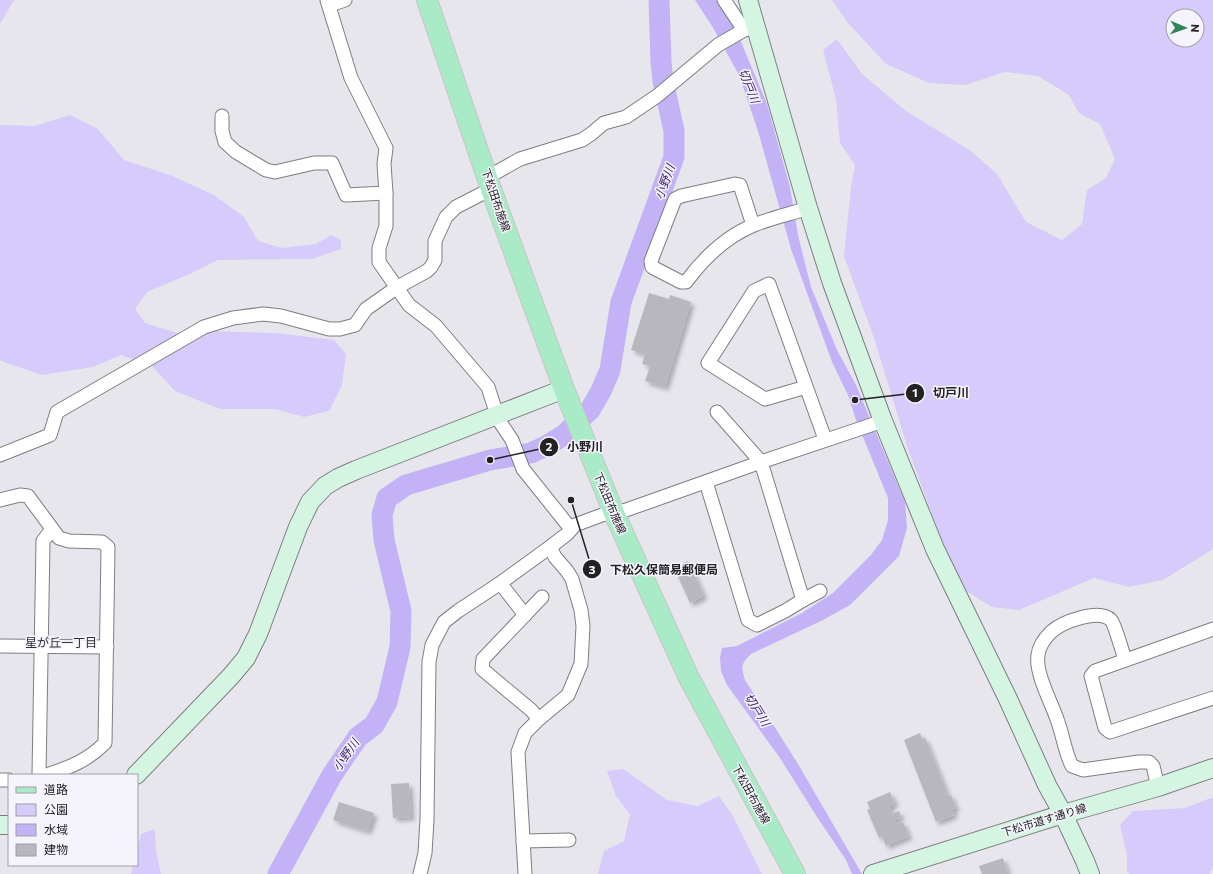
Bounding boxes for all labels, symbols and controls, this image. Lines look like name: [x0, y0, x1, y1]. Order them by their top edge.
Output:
north arrow: [1165, 8, 1205, 48]
text: N: [1189, 24, 1202, 33]
water label: 切戸川: [737, 66, 764, 107]
water label: 小野川: [651, 160, 677, 201]
street label: 下松田布施線: [480, 167, 513, 233]
callout: 切戸川: [905, 381, 977, 405]
text: 1: [912, 385, 918, 399]
text: 切戸川: [933, 385, 969, 399]
callout: 小野川: [539, 435, 611, 459]
text: 2: [546, 439, 553, 453]
text: 小野川: [567, 439, 603, 453]
street label: 下松田布施線: [592, 470, 629, 536]
callout: 下松久保簡易郵便局: [582, 557, 726, 581]
text: 3: [589, 562, 596, 576]
text: 下松久保簡易郵便局: [610, 562, 718, 576]
district label: 星が丘一丁目: [25, 635, 97, 649]
water label: 切戸川: [742, 690, 774, 730]
water label: 小野川: [329, 734, 362, 773]
street label: 下松田布施線: [730, 762, 773, 826]
legend: [8, 774, 138, 866]
text: 道路: [44, 782, 68, 796]
street label: 下松市道す通り線: [1000, 800, 1088, 839]
text: 公園: [44, 802, 68, 816]
text: 水域: [44, 822, 68, 836]
text: 建物: [44, 842, 68, 856]

